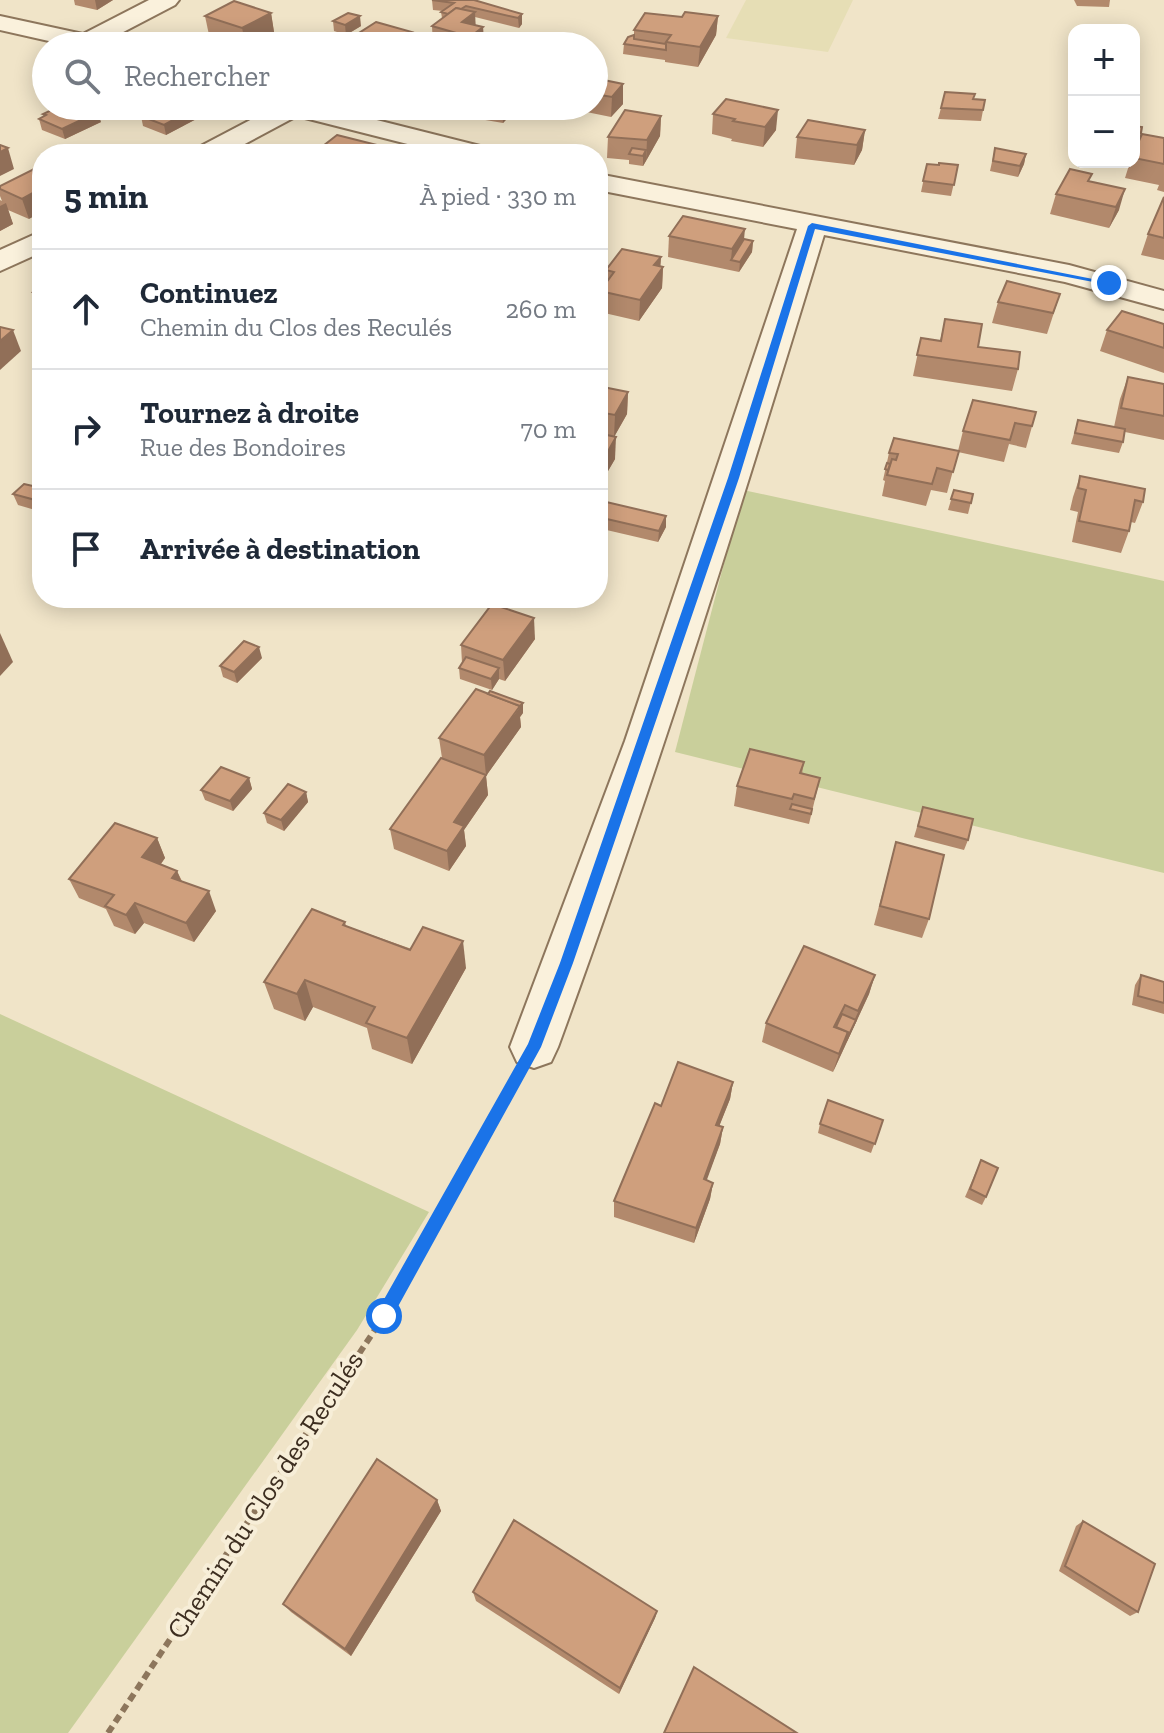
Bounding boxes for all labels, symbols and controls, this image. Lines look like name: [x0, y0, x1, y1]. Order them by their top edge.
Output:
map controls: [1068, 24, 1140, 168]
button: +: [1068, 24, 1140, 96]
search box: [32, 32, 608, 120]
icon: search: [60, 54, 104, 98]
text: Rechercher: [124, 58, 271, 94]
button: −: [1068, 96, 1140, 168]
text: 5 min: [64, 176, 148, 217]
text: À pied · 330 m: [420, 180, 576, 212]
route end: [1091, 265, 1127, 301]
text: Continuez: [140, 275, 278, 311]
icon: ahead: [64, 287, 108, 331]
text: 260 m: [505, 293, 576, 325]
text: Chemin du Clos des Reculés: [140, 311, 452, 343]
text: Tournez à droite: [140, 395, 359, 431]
icon: right: [64, 407, 108, 451]
text: 70 m: [520, 413, 576, 445]
text: Rue des Bondoires: [140, 431, 346, 463]
icon: arrive: [64, 527, 108, 571]
text: Arrivée à destination: [140, 531, 420, 567]
route start: [366, 1298, 402, 1334]
street label: Chemin du Clos des Reculés: [160, 1345, 370, 1645]

